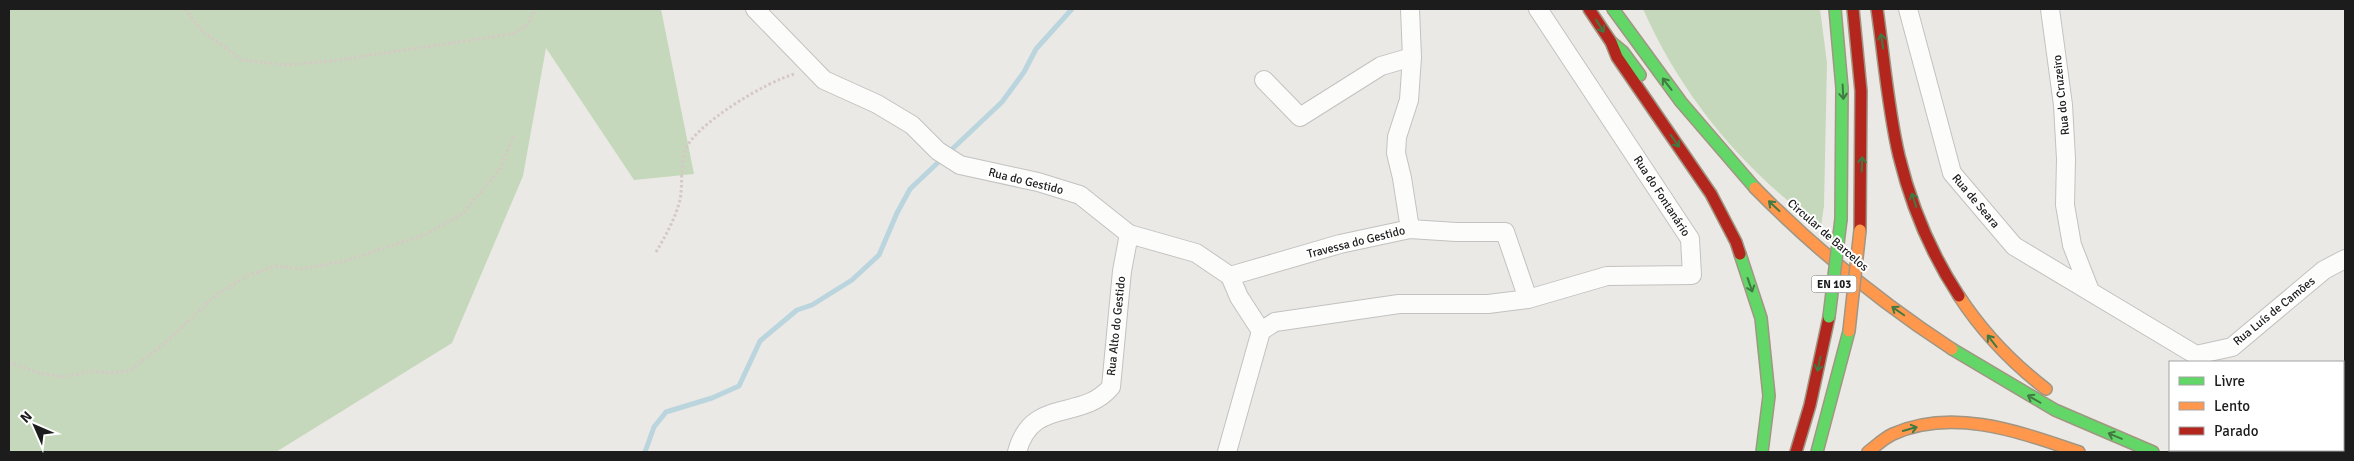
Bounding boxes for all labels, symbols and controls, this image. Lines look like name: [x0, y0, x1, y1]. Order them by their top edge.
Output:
one-way arrow: [1595, 18, 1605, 32]
one-way arrow: [1876, 33, 1886, 49]
street label: Rua do Cruzeiro: [2050, 54, 2073, 136]
one-way arrow: [1662, 78, 1673, 91]
one-way arrow: [1838, 84, 1847, 100]
one-way arrow: [1670, 134, 1680, 148]
street label: Rua do Fontanário: [1630, 153, 1693, 239]
one-way arrow: [1857, 156, 1867, 172]
street label: Rua do Gestido: [987, 165, 1065, 198]
street label: Rua de Seara: [1949, 171, 2003, 232]
one-way arrow: [1908, 192, 1918, 208]
street label: Circular de Barcelos: [1784, 196, 1871, 275]
one-way arrow: [1768, 200, 1780, 212]
street label: Travessa do Gestido: [1306, 223, 1407, 262]
street label: Rua Luís de Camões: [2230, 274, 2318, 349]
street label: Rua Alto do Gestido: [1104, 275, 1129, 377]
one-way arrow: [1746, 276, 1755, 292]
road number: EN 103: [1812, 276, 1856, 292]
one-way arrow: [1891, 306, 1905, 316]
one-way arrow: [1986, 335, 1997, 348]
one-way arrow: [1813, 356, 1823, 372]
legend: [2169, 361, 2344, 451]
text: Livre: [2214, 372, 2245, 390]
one-way arrow: [2028, 393, 2042, 403]
text: Lento: [2214, 397, 2250, 415]
north arrow: [10, 401, 60, 451]
text: N: [17, 408, 36, 427]
text: Parado: [2214, 422, 2259, 440]
one-way arrow: [1902, 423, 1918, 433]
one-way arrow: [2108, 431, 2123, 441]

